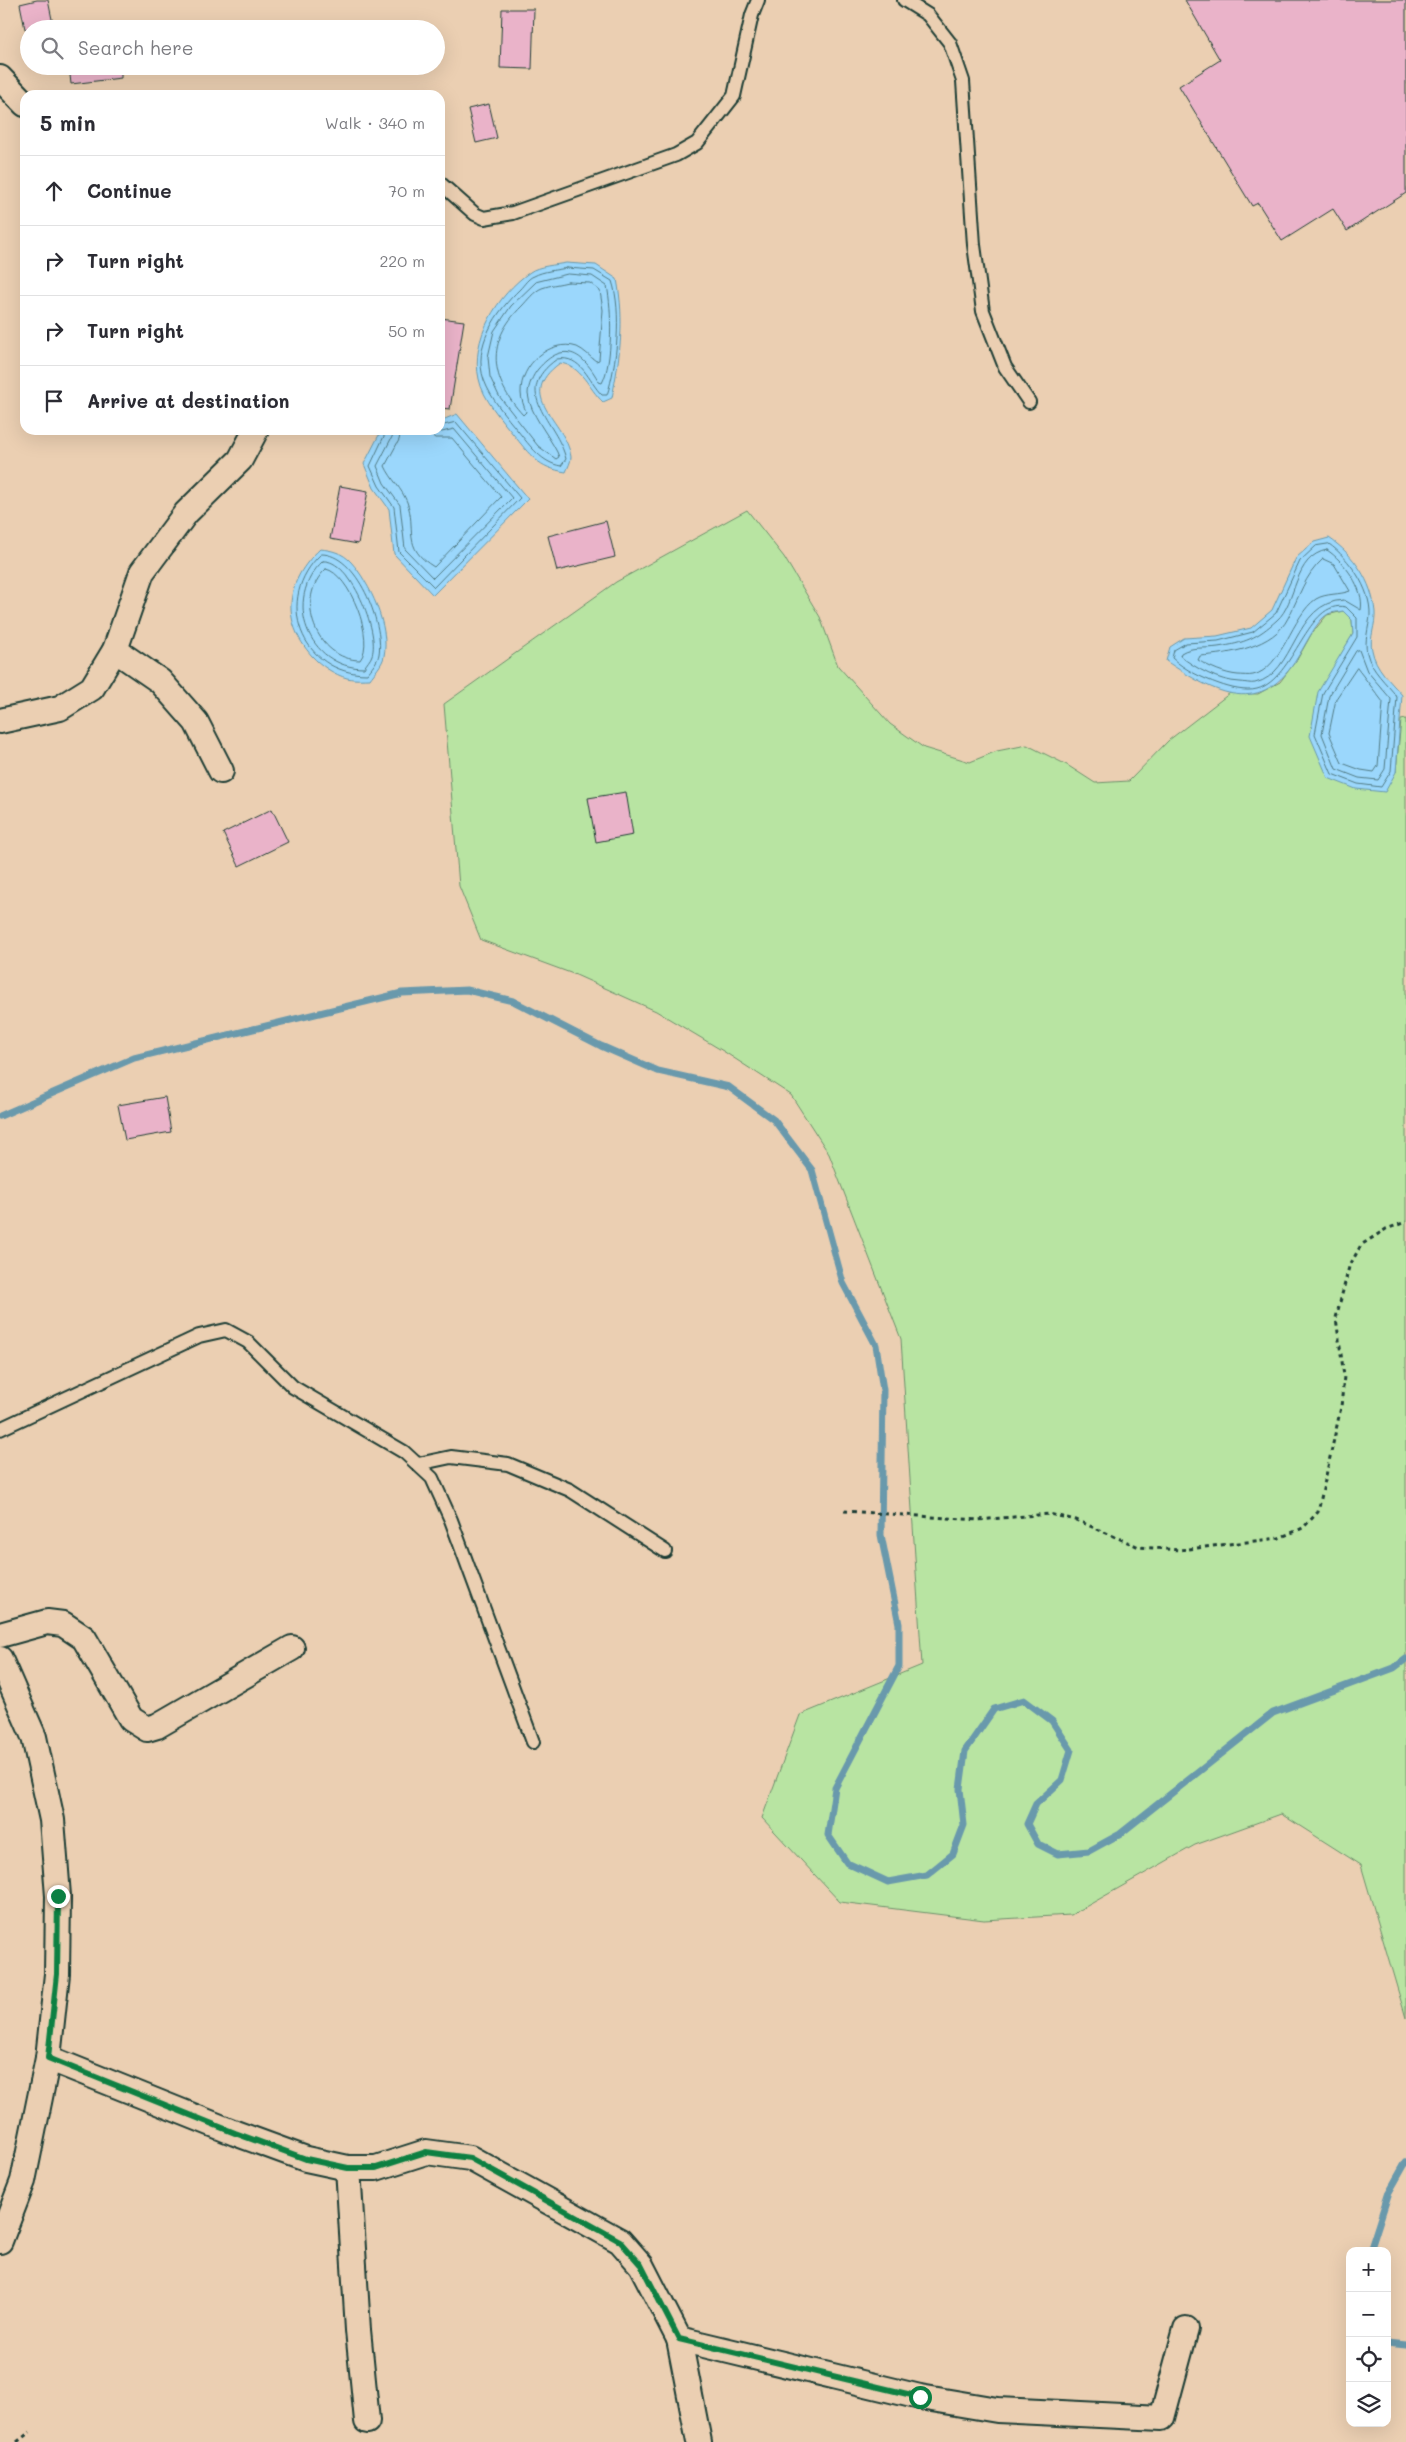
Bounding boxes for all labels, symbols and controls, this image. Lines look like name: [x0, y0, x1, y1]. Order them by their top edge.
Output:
search box: [20, 20, 445, 75]
icon: search: [38, 34, 66, 62]
text: Search here: [78, 35, 194, 60]
text: 5 min: [40, 109, 96, 136]
text: Walk · 340 m: [325, 112, 425, 133]
icon: ahead: [40, 177, 68, 205]
text: Continue: [87, 178, 172, 203]
text: 70 m: [388, 180, 425, 201]
icon: right: [40, 247, 68, 275]
text: Turn right: [87, 248, 184, 273]
text: 220 m: [379, 250, 425, 271]
icon: right: [40, 317, 68, 345]
text: Turn right: [87, 318, 184, 343]
text: 50 m: [388, 320, 425, 341]
icon: arrive: [40, 387, 68, 415]
text: Arrive at destination: [87, 388, 290, 413]
route end: [47, 1885, 70, 1908]
map controls: [1346, 2247, 1391, 2427]
button: +: [1346, 2247, 1391, 2292]
button: −: [1346, 2292, 1391, 2337]
button: locate: [1346, 2337, 1391, 2382]
button: layers: [1346, 2382, 1391, 2427]
route start: [909, 2386, 932, 2409]

